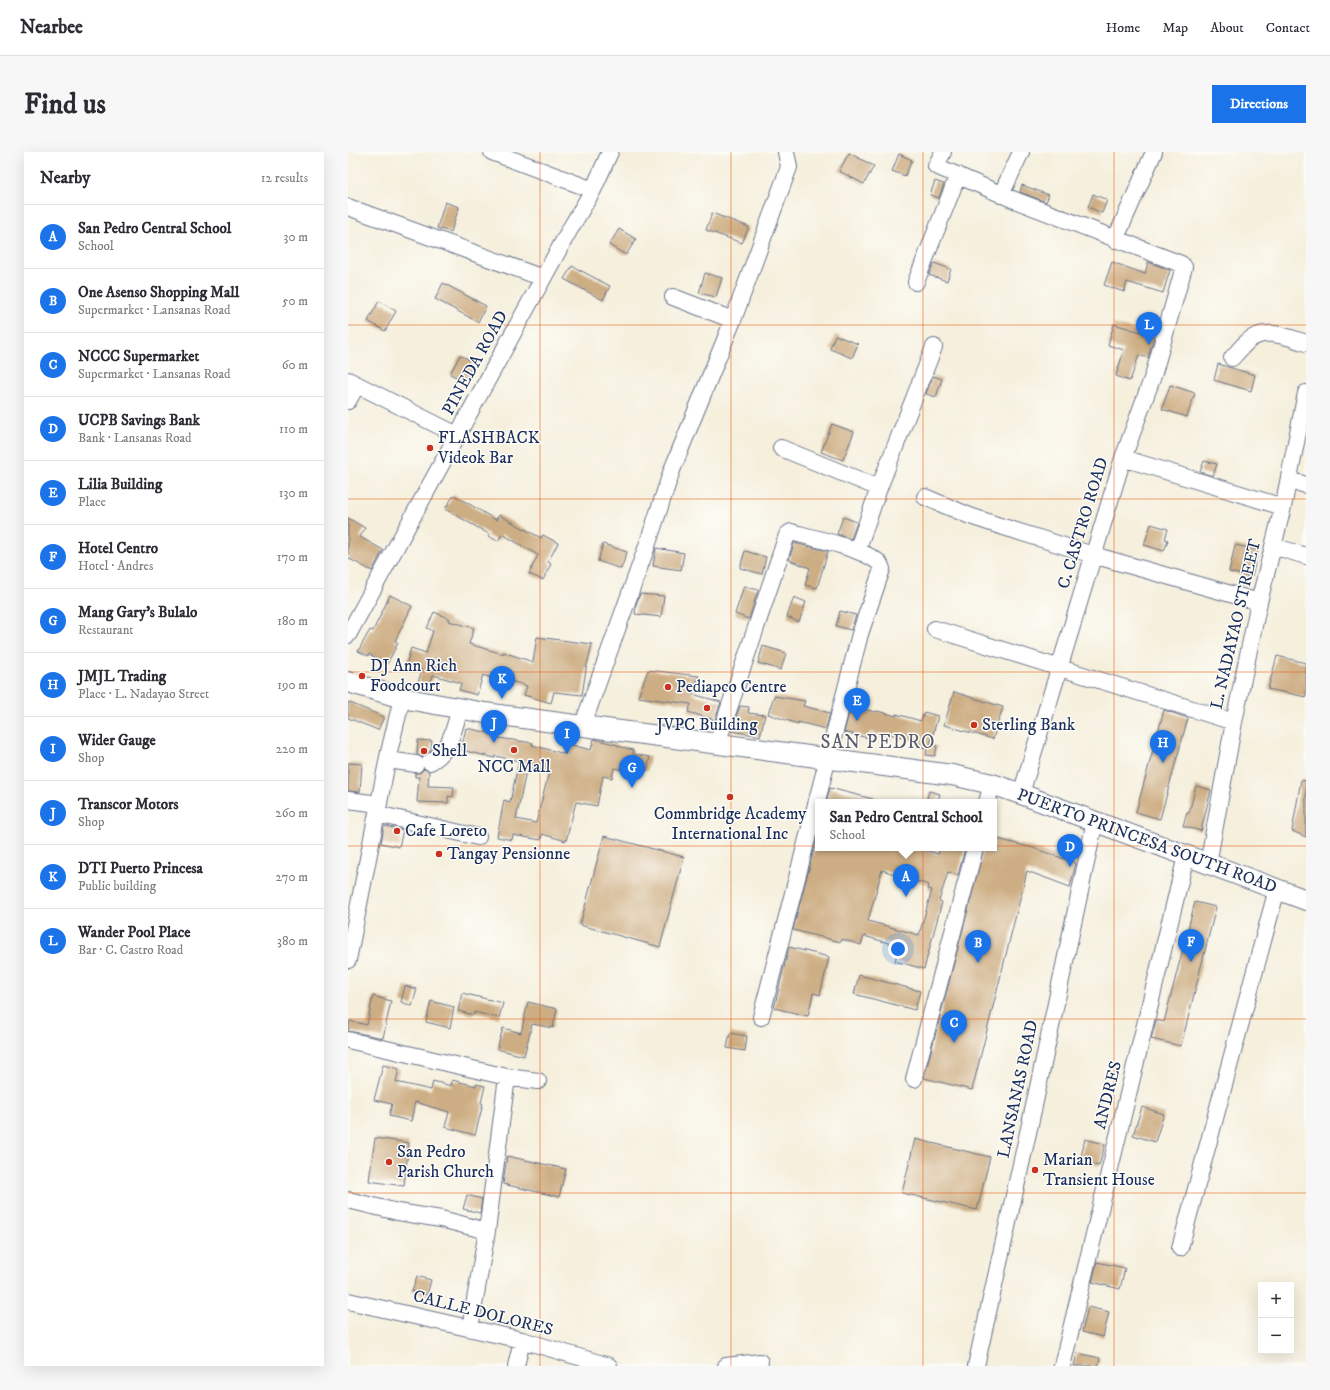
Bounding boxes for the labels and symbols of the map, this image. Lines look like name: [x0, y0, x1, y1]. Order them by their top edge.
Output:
street label: PINEDA ROAD: [437, 307, 513, 419]
pin: L: [1136, 312, 1162, 345]
place label: FLASHBACK Videok Bar: [437, 427, 540, 469]
marker: FLASHBACK Videok Bar: [425, 443, 435, 453]
street label: C. CASTRO ROAD: [1053, 455, 1113, 591]
street label: L. NADAYAO STREET: [1206, 537, 1266, 711]
place label: DJ Ann Rich Foodcourt: [370, 655, 457, 697]
pin: K: [489, 666, 515, 699]
marker: DJ Ann Rich Foodcourt: [357, 671, 367, 681]
place label: Pediapco Centre: [676, 676, 786, 698]
marker: Pediapco Centre: [663, 682, 673, 692]
pin: E: [844, 688, 870, 721]
marker: JVPC Building: [702, 703, 712, 713]
pin: J: [481, 710, 507, 743]
place label: JVPC Building: [655, 714, 758, 736]
place label: Sterling Bank: [982, 714, 1076, 736]
marker: Sterling Bank: [969, 720, 979, 730]
pin: I: [554, 721, 580, 754]
pin: H: [1150, 730, 1176, 763]
district label: SAN PEDRO: [820, 731, 936, 754]
place label: Shell: [432, 740, 467, 762]
marker: NCC Mall: [509, 745, 519, 755]
marker: Shell: [419, 746, 429, 756]
pin: G: [619, 755, 645, 788]
place label: NCC Mall: [477, 756, 551, 778]
street label: PUERTO PRINCESA SOUTH ROAD: [1014, 784, 1280, 898]
marker: Commbridge Academy International Inc: [725, 792, 735, 802]
place label: Commbridge Academy International Inc: [654, 803, 807, 845]
place label: Cafe Loreto: [405, 820, 487, 842]
marker: Cafe Loreto: [392, 826, 402, 836]
pin: D: [1057, 834, 1083, 867]
place label: Tangay Pensionne: [447, 843, 570, 865]
marker: Tangay Pensionne: [434, 849, 444, 859]
pin: A: [893, 864, 919, 897]
pin: F: [1178, 929, 1204, 962]
pin: B: [965, 930, 991, 963]
your location: [888, 939, 908, 959]
pin: C: [941, 1010, 967, 1043]
street label: LANSANAS ROAD: [993, 1018, 1043, 1160]
street label: ANDRES: [1089, 1059, 1127, 1131]
place label: San Pedro Parish Church: [397, 1141, 494, 1183]
place label: Marian Transient House: [1043, 1149, 1155, 1191]
marker: San Pedro Parish Church: [384, 1157, 394, 1167]
marker: Marian Transient House: [1030, 1165, 1040, 1175]
street label: CALLE DOLORES: [411, 1285, 555, 1341]

